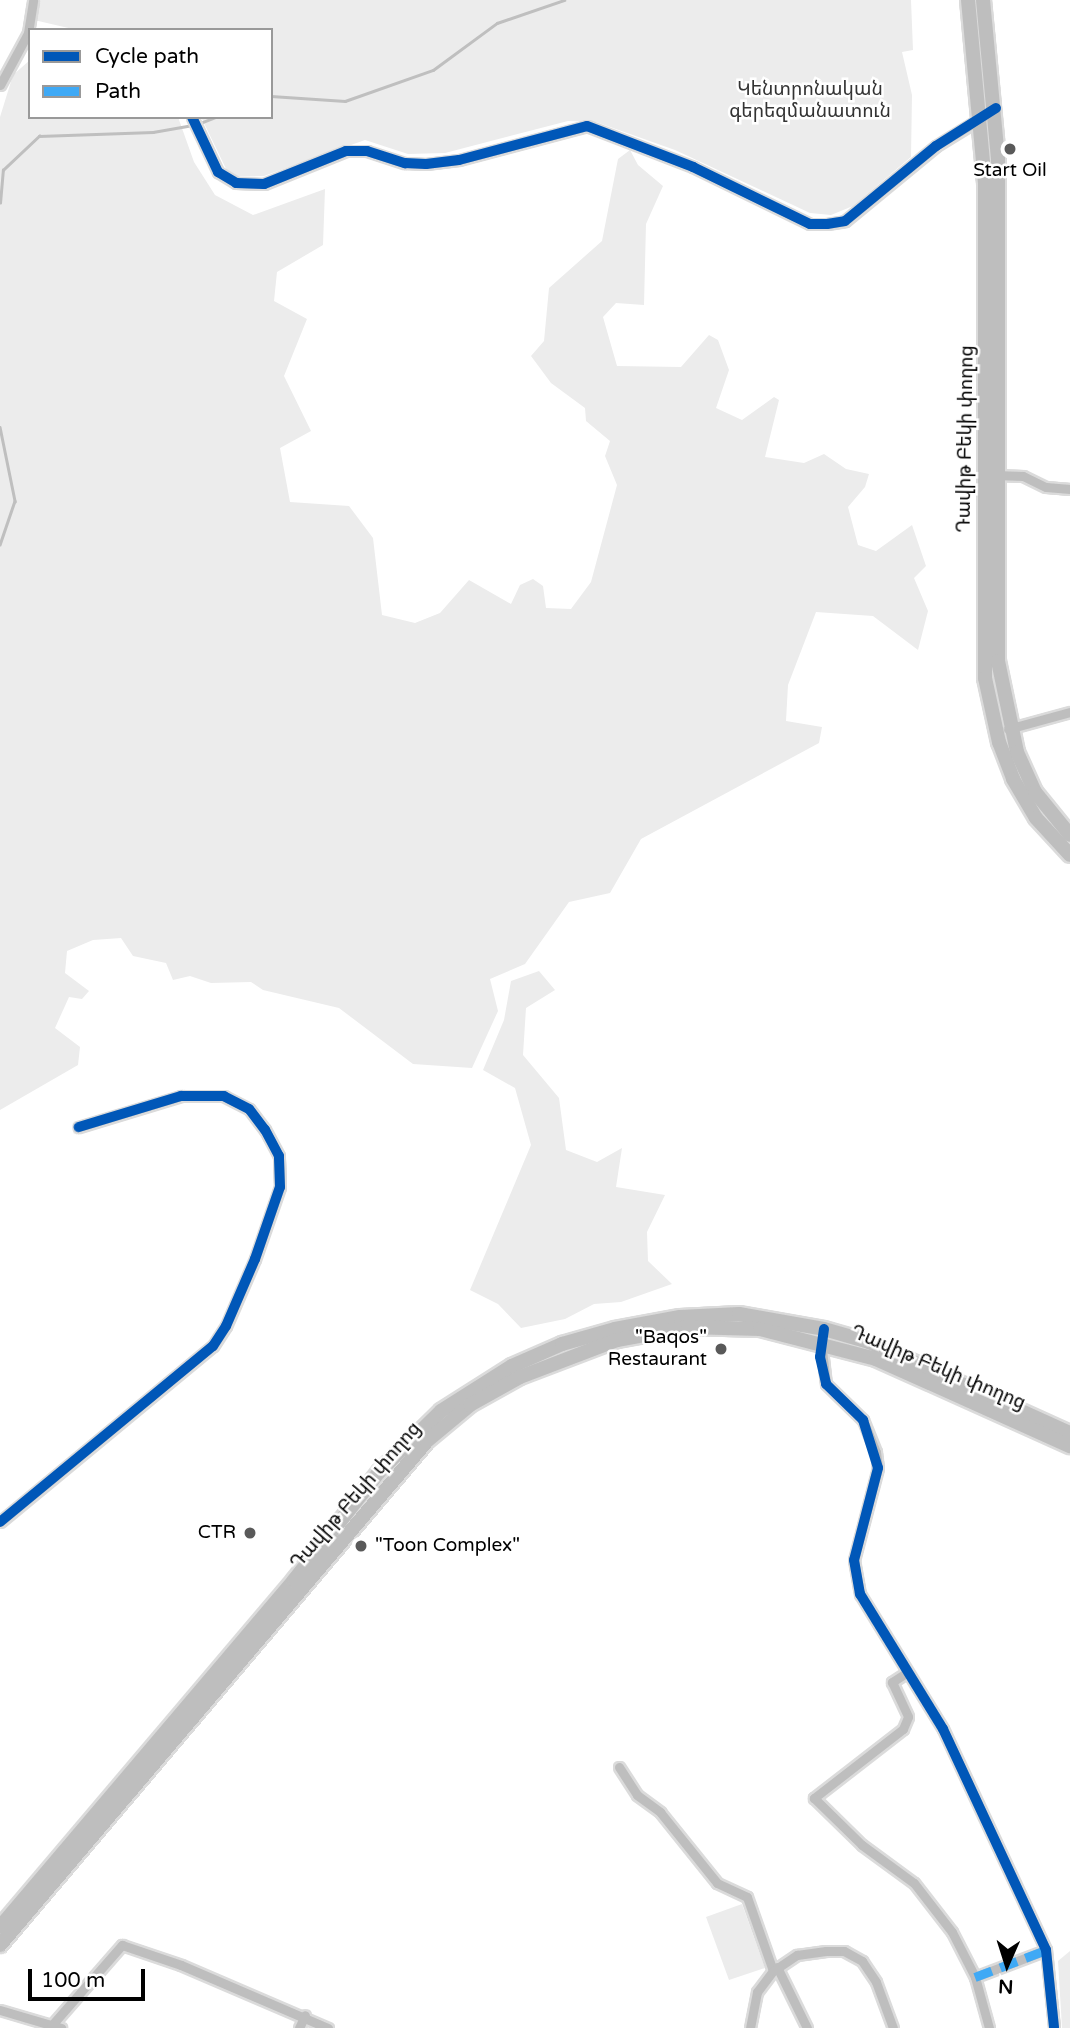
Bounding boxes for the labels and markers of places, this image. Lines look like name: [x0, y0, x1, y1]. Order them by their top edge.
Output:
marker: Start Oil: [1002, 141, 1018, 157]
place label: Start Oil: [973, 160, 1047, 182]
place label: "Baqos" Restaurant: [608, 1327, 707, 1371]
marker: "Baqos" Restaurant: [713, 1341, 729, 1357]
place label: CTR: [198, 1522, 236, 1544]
marker: CTR: [242, 1525, 258, 1541]
place label: "Toon Complex": [375, 1535, 520, 1557]
marker: "Toon Complex": [353, 1538, 369, 1554]

